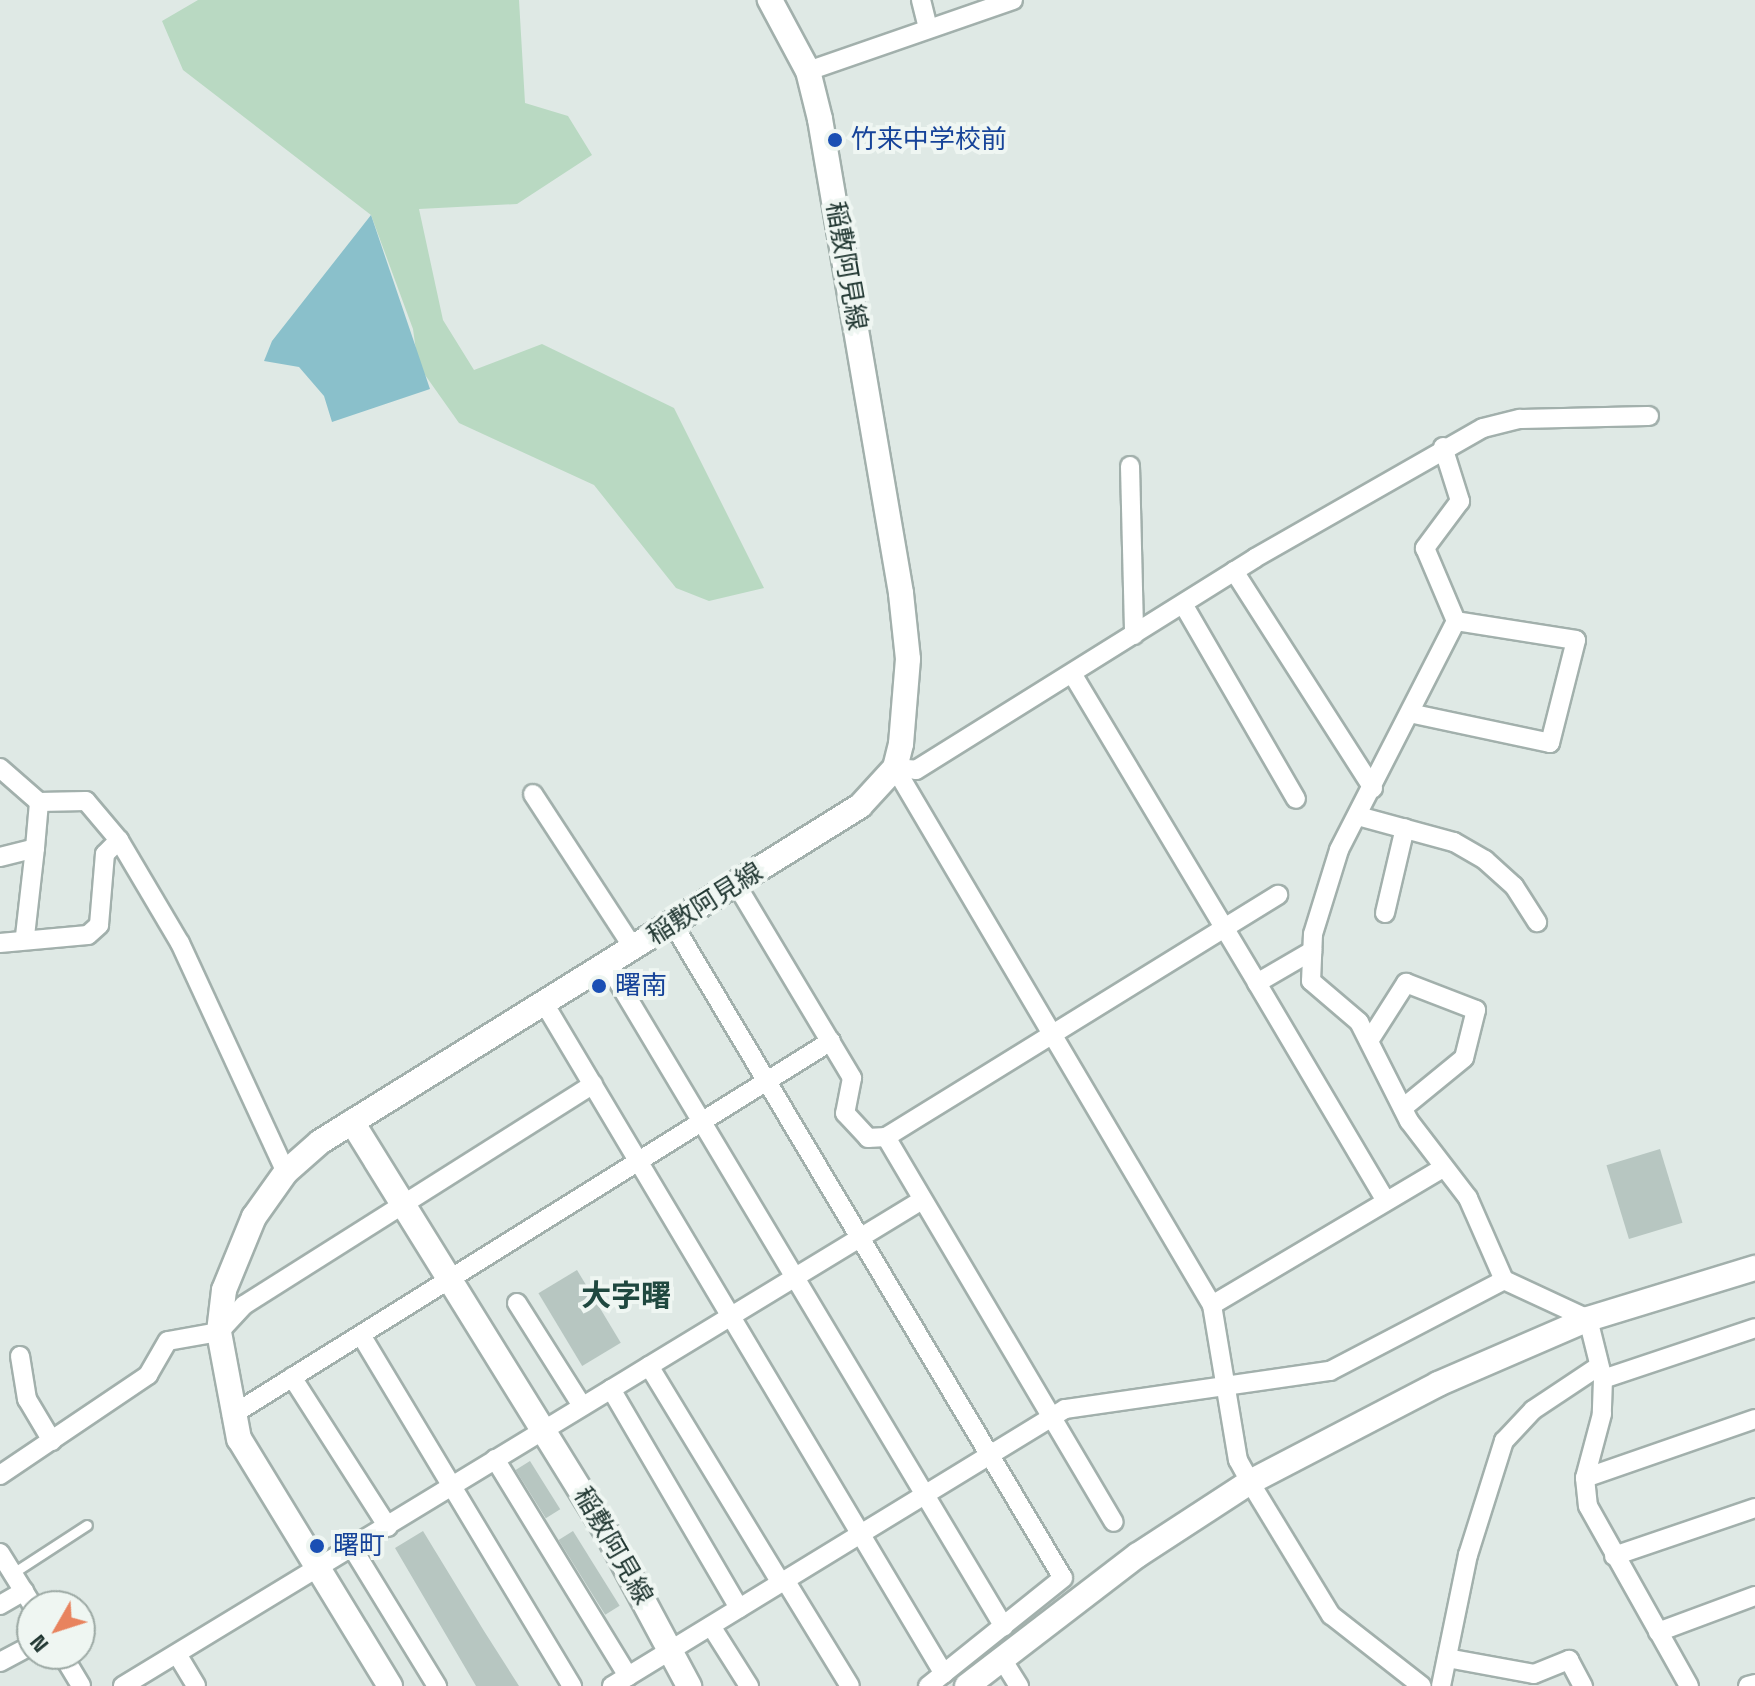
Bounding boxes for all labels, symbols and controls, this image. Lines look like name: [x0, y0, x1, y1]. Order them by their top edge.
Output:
place label: 竹来中学校前: [851, 124, 1007, 156]
marker: 竹来中学校前: [826, 131, 844, 149]
street label: 稲敷阿見線: [819, 199, 873, 333]
street label: 稲敷阿見線: [642, 856, 768, 952]
place label: 曙南: [615, 970, 667, 1002]
marker: 曙南: [590, 977, 608, 995]
district label: 大字曙: [581, 1278, 671, 1314]
street label: 稲敷阿見線: [567, 1482, 659, 1610]
place label: 曙町: [333, 1530, 385, 1562]
marker: 曙町: [308, 1537, 326, 1555]
north arrow: [16, 1590, 96, 1670]
text: N: [23, 1629, 54, 1658]

